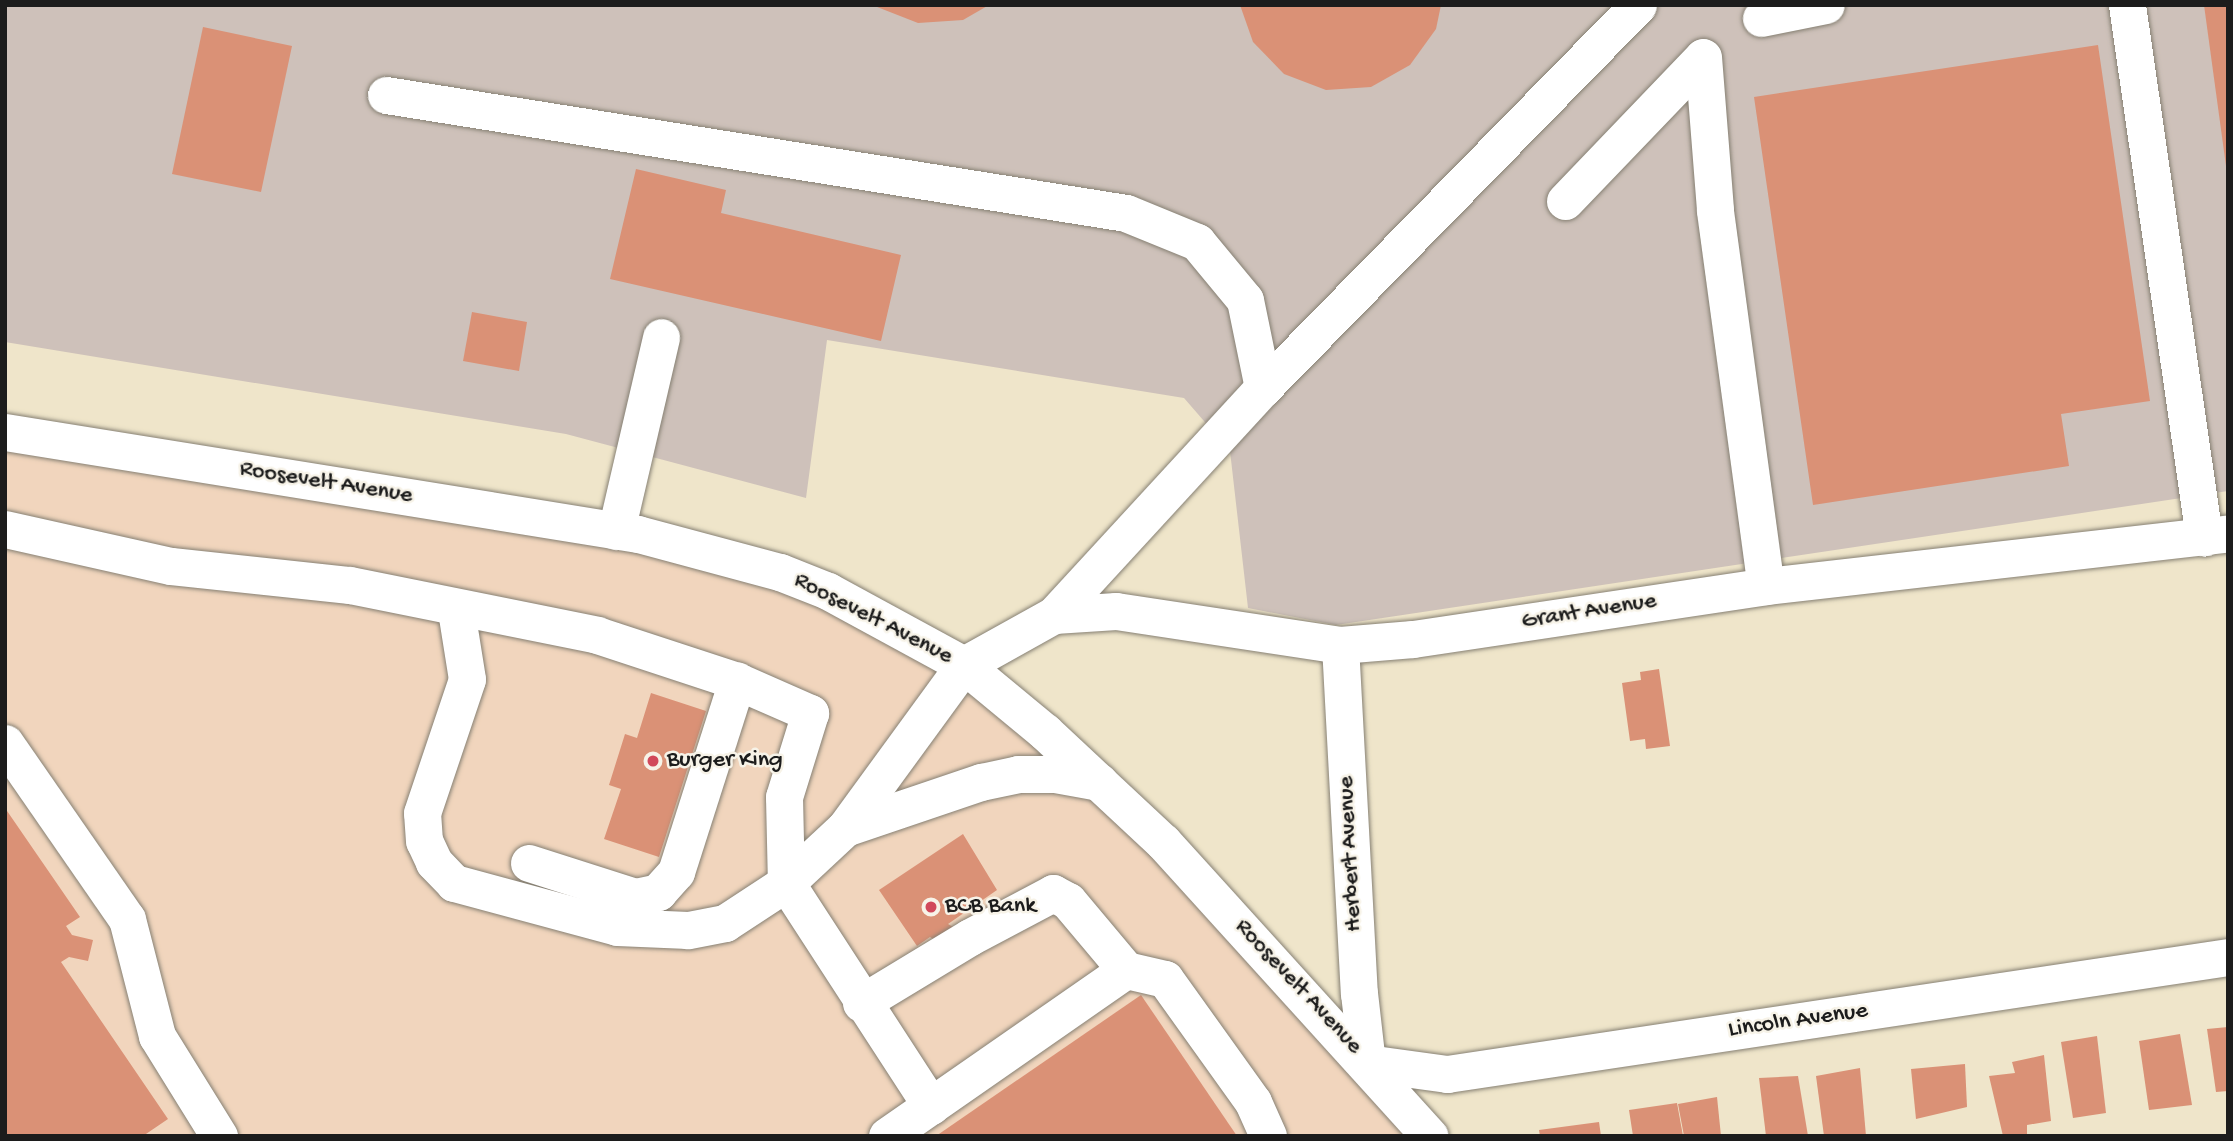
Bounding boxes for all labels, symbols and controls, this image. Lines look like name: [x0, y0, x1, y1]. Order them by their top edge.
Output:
street label: Roosevelt Avenue: [238, 455, 414, 511]
street label: Roosevelt Avenue: [789, 567, 957, 671]
street label: Grant Avenue: [1520, 587, 1658, 637]
place label: Burger King: [667, 747, 783, 775]
marker: Burger King: [645, 753, 661, 769]
street label: Herbert Avenue: [1333, 775, 1369, 933]
place label: BCB Bank: [945, 893, 1036, 921]
marker: BCB Bank: [923, 899, 939, 915]
street label: Roosevelt Avenue: [1228, 913, 1368, 1061]
street label: Lincoln Avenue: [1726, 997, 1870, 1045]

